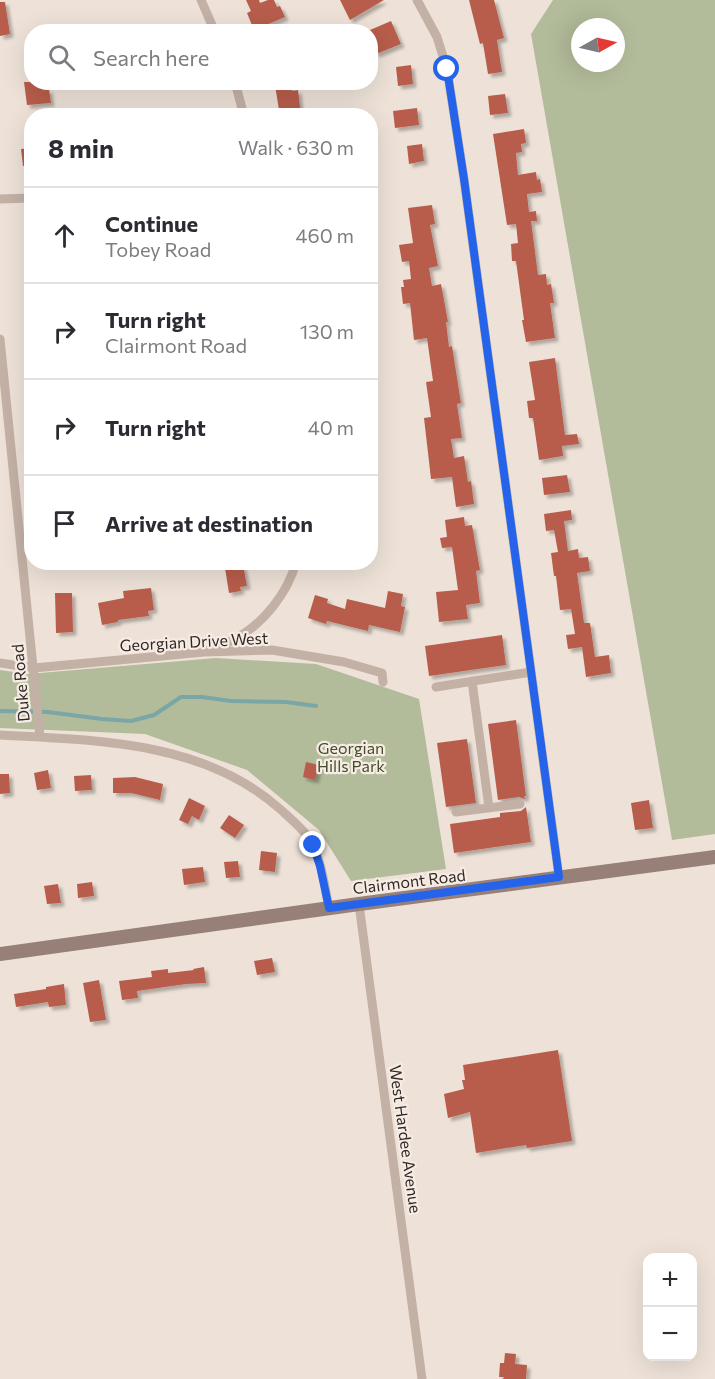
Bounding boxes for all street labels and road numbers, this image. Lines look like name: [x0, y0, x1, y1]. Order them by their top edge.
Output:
street label: Georgian Drive West: [119, 628, 269, 654]
street label: Duke Road: [7, 643, 33, 723]
street label: Clairmont Road: [351, 865, 467, 897]
street label: West Hardee Avenue: [386, 1064, 426, 1214]

